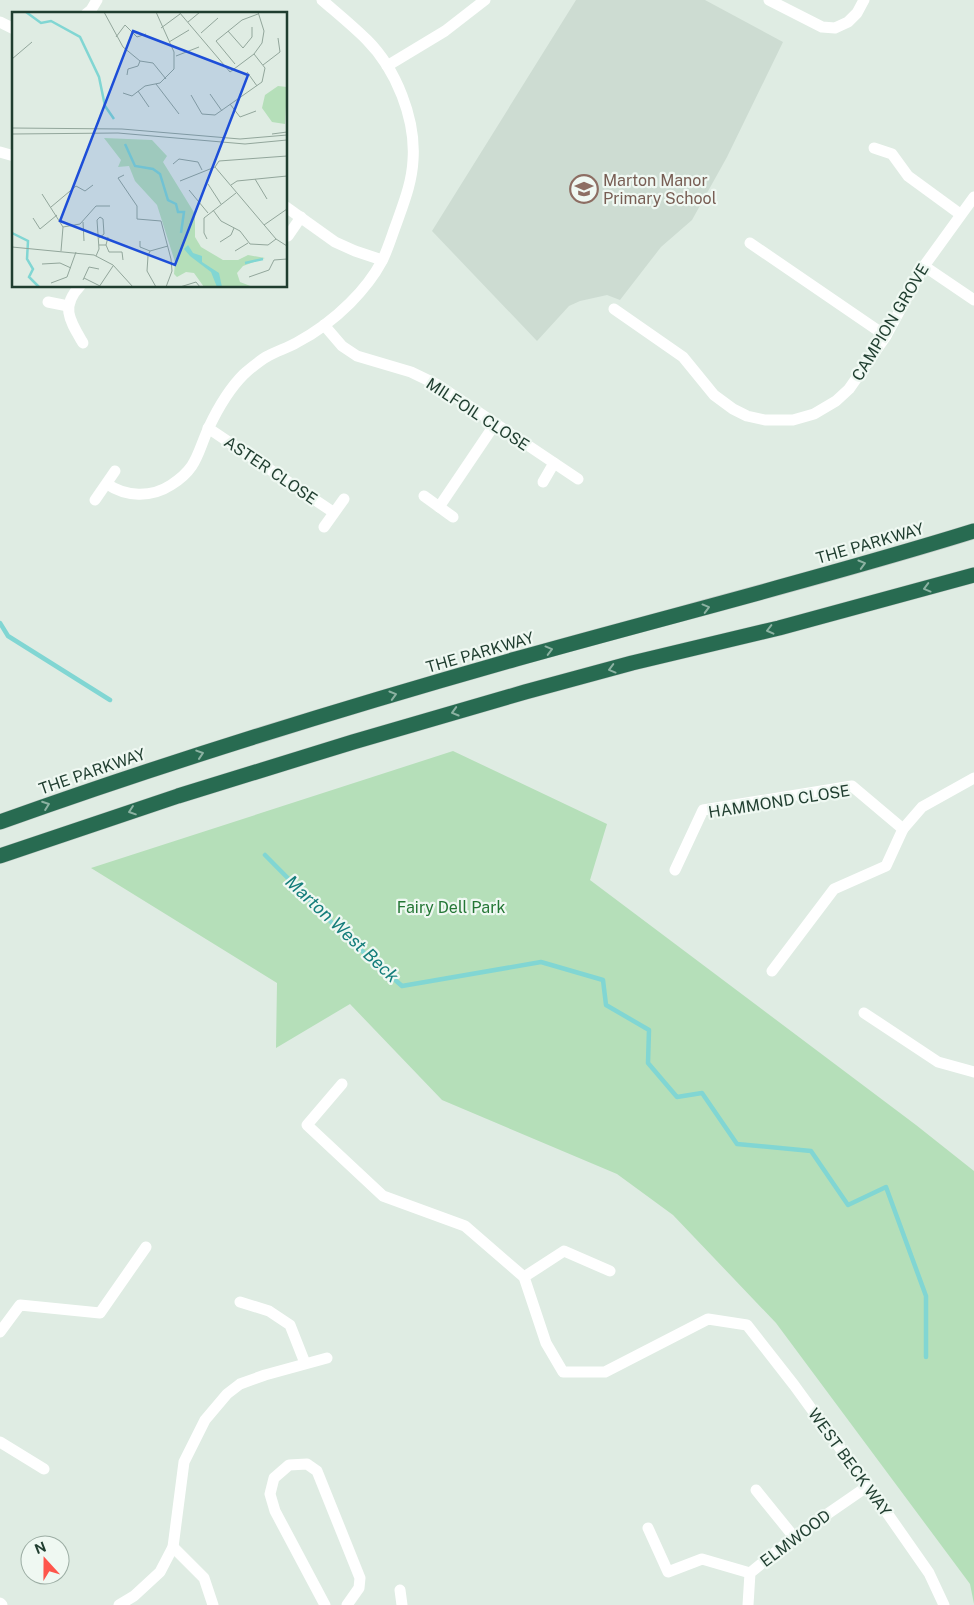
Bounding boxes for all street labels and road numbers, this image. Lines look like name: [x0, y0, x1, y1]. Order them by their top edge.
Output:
street label: CAMPION GROVE: [848, 260, 933, 384]
street label: MILFOIL CLOSE: [423, 374, 533, 455]
street label: ASTER CLOSE: [221, 432, 321, 508]
street label: THE PARKWAY: [814, 519, 927, 568]
street label: THE PARKWAY: [424, 628, 537, 677]
street label: THE PARKWAY: [36, 744, 148, 799]
street label: HAMMOND CLOSE: [707, 781, 851, 822]
street label: WEST BECK WAY: [804, 1405, 895, 1520]
street label: ELMWOOD: [756, 1506, 834, 1571]

